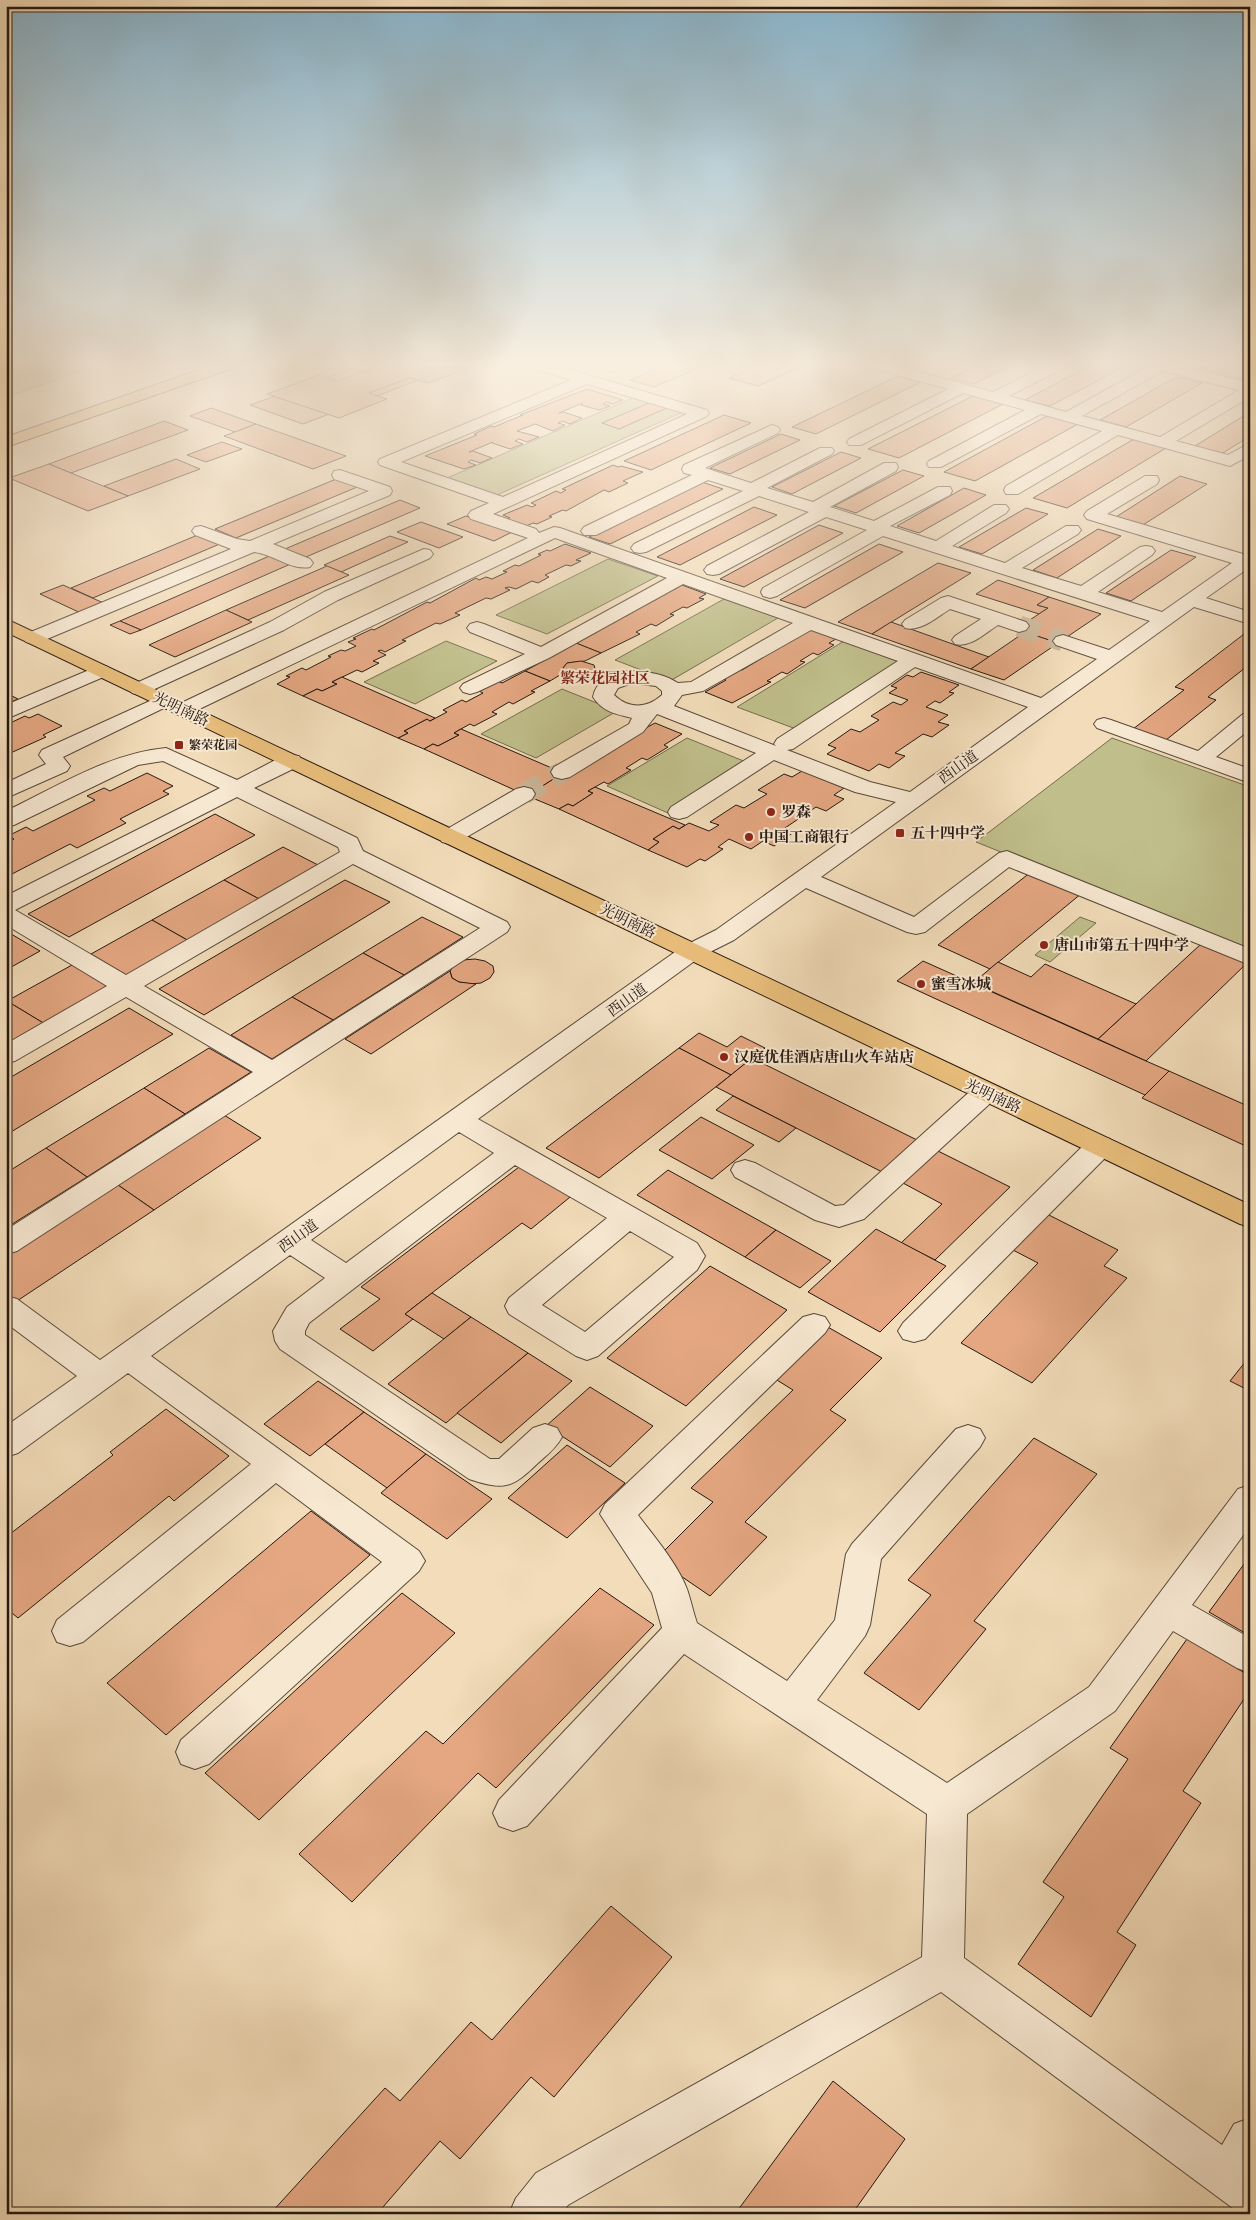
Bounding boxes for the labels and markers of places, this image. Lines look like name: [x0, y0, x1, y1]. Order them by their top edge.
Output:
place label: 繁荣花园: [189, 738, 237, 752]
marker: 繁荣花园: [173, 739, 185, 751]
place label: 罗森: [781, 804, 811, 821]
marker: 罗森: [765, 806, 777, 818]
place label: 五十四中学: [910, 825, 985, 842]
marker: 五十四中学: [894, 827, 906, 839]
place label: 中国工商银行: [759, 828, 849, 846]
marker: 中国工商银行: [743, 831, 755, 843]
place label: 唐山市第五十四中学: [1054, 936, 1189, 954]
marker: 唐山市第五十四中学: [1038, 939, 1050, 951]
place label: 蜜雪冰城: [931, 975, 991, 993]
marker: 蜜雪冰城: [915, 978, 927, 990]
place label: 汉庭优佳酒店唐山火车站店: [734, 1048, 914, 1066]
marker: 汉庭优佳酒店唐山火车站店: [718, 1051, 730, 1063]

